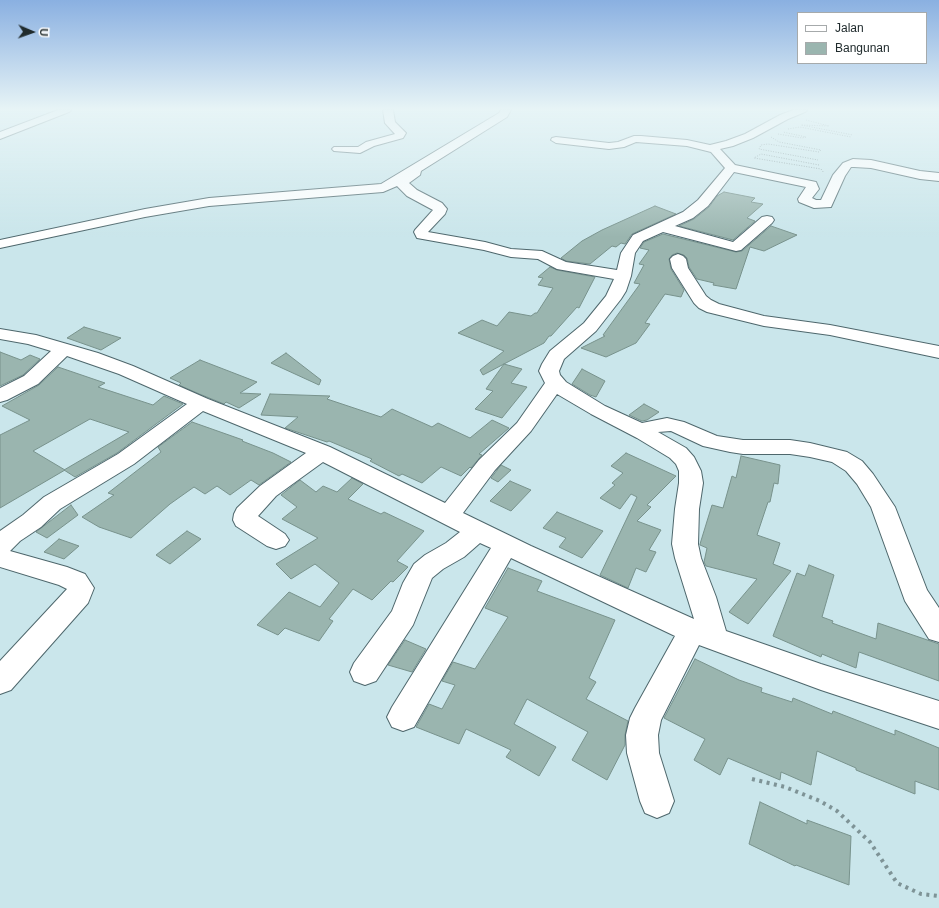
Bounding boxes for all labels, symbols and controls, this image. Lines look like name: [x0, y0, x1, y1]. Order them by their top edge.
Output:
north arrow: [12, 12, 52, 52]
legend: [797, 12, 927, 64]
text: Jalan: [835, 21, 864, 35]
text: U: [38, 28, 50, 37]
text: Bangunan: [835, 41, 890, 55]

